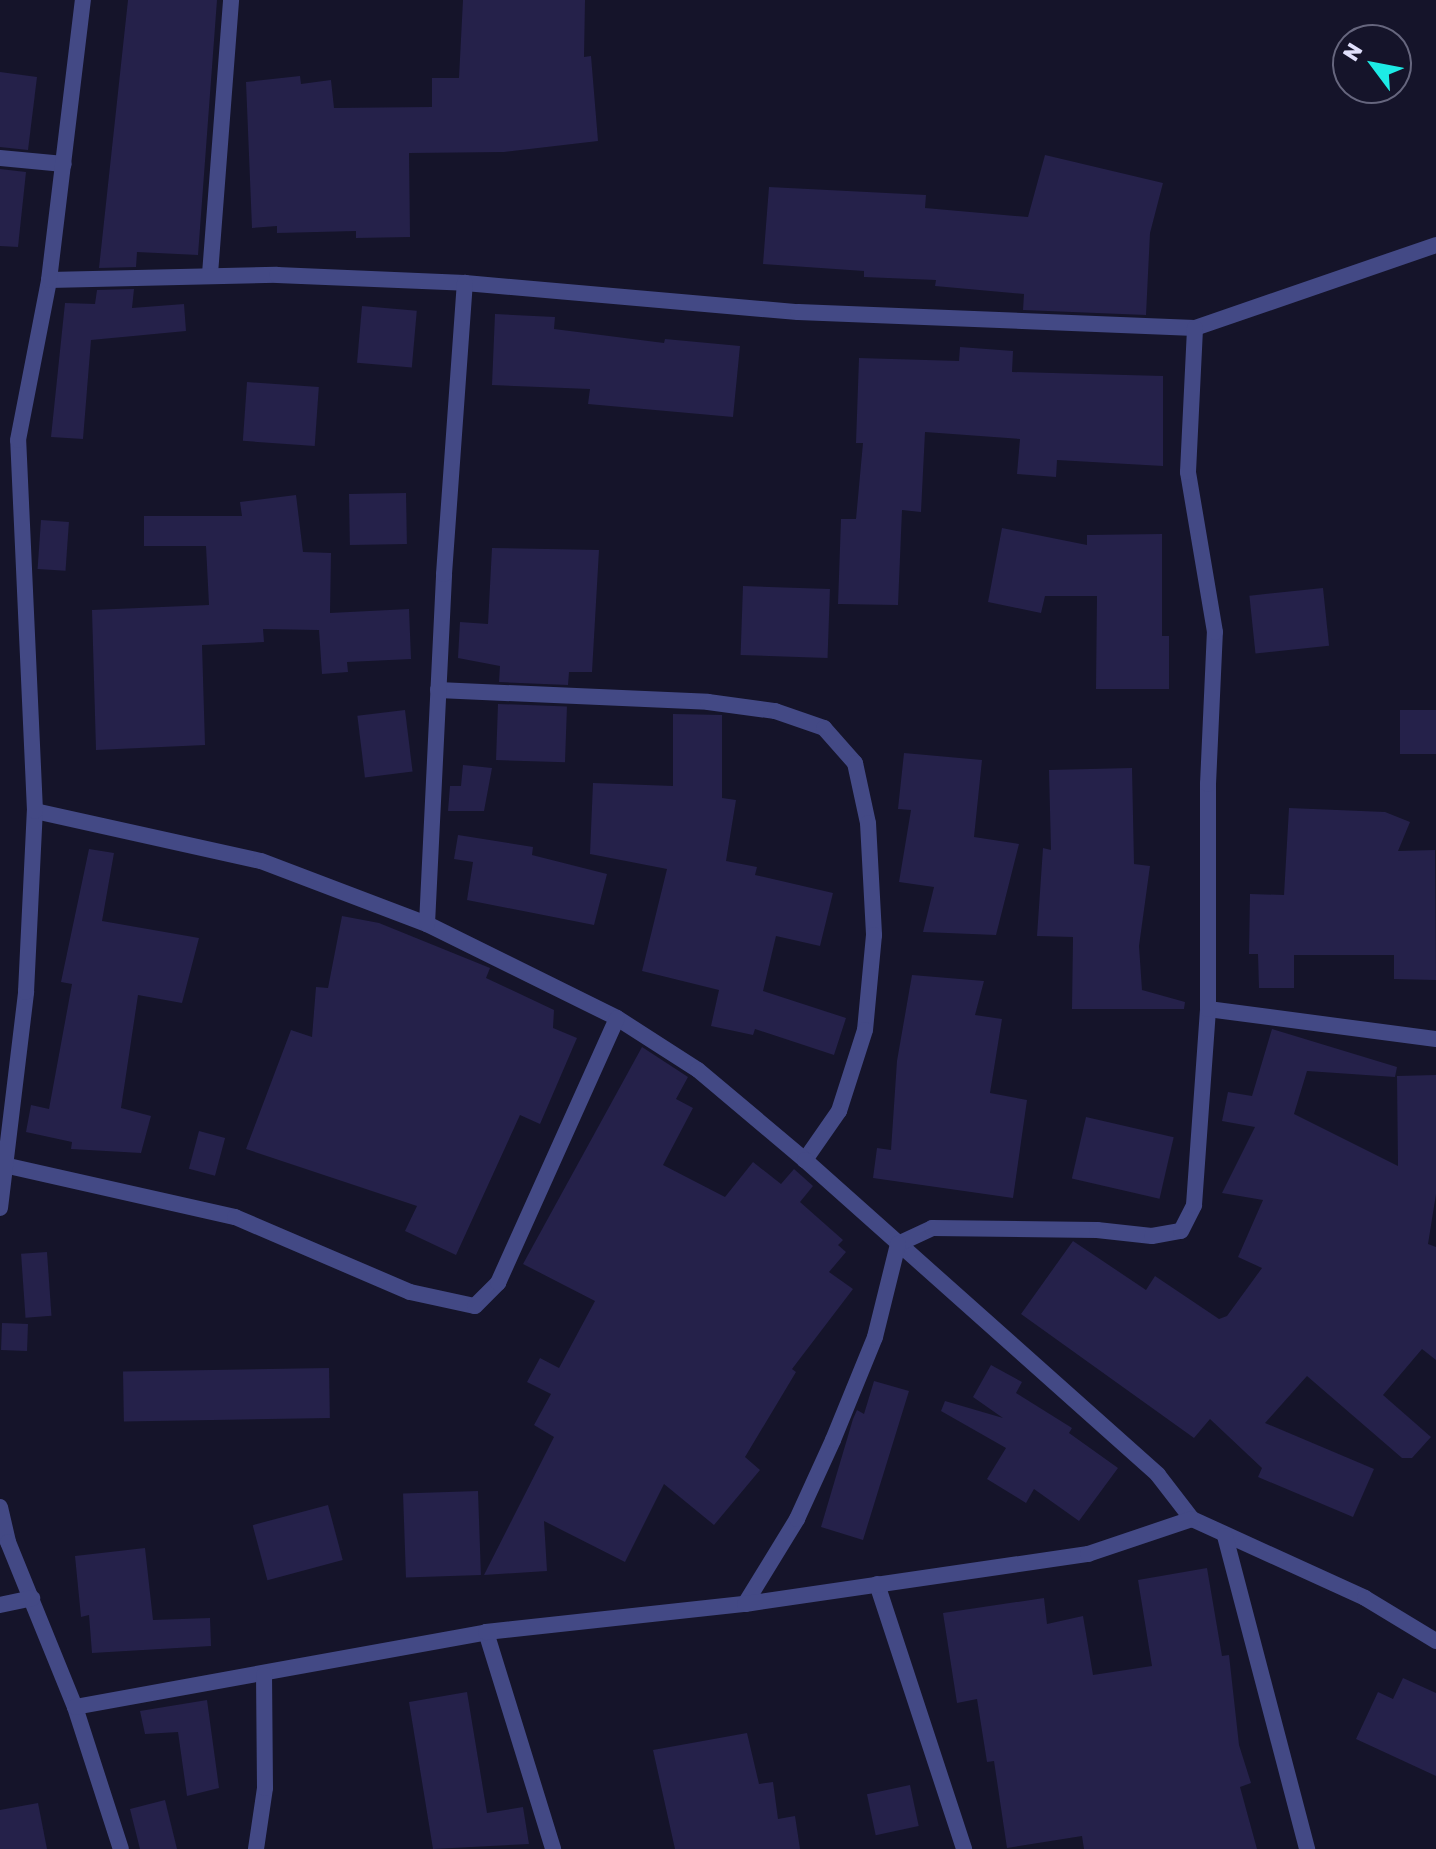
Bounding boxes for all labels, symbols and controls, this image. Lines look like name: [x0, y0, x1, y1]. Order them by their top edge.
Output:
north arrow: [1332, 24, 1412, 104]
text: N: [1337, 38, 1369, 66]

